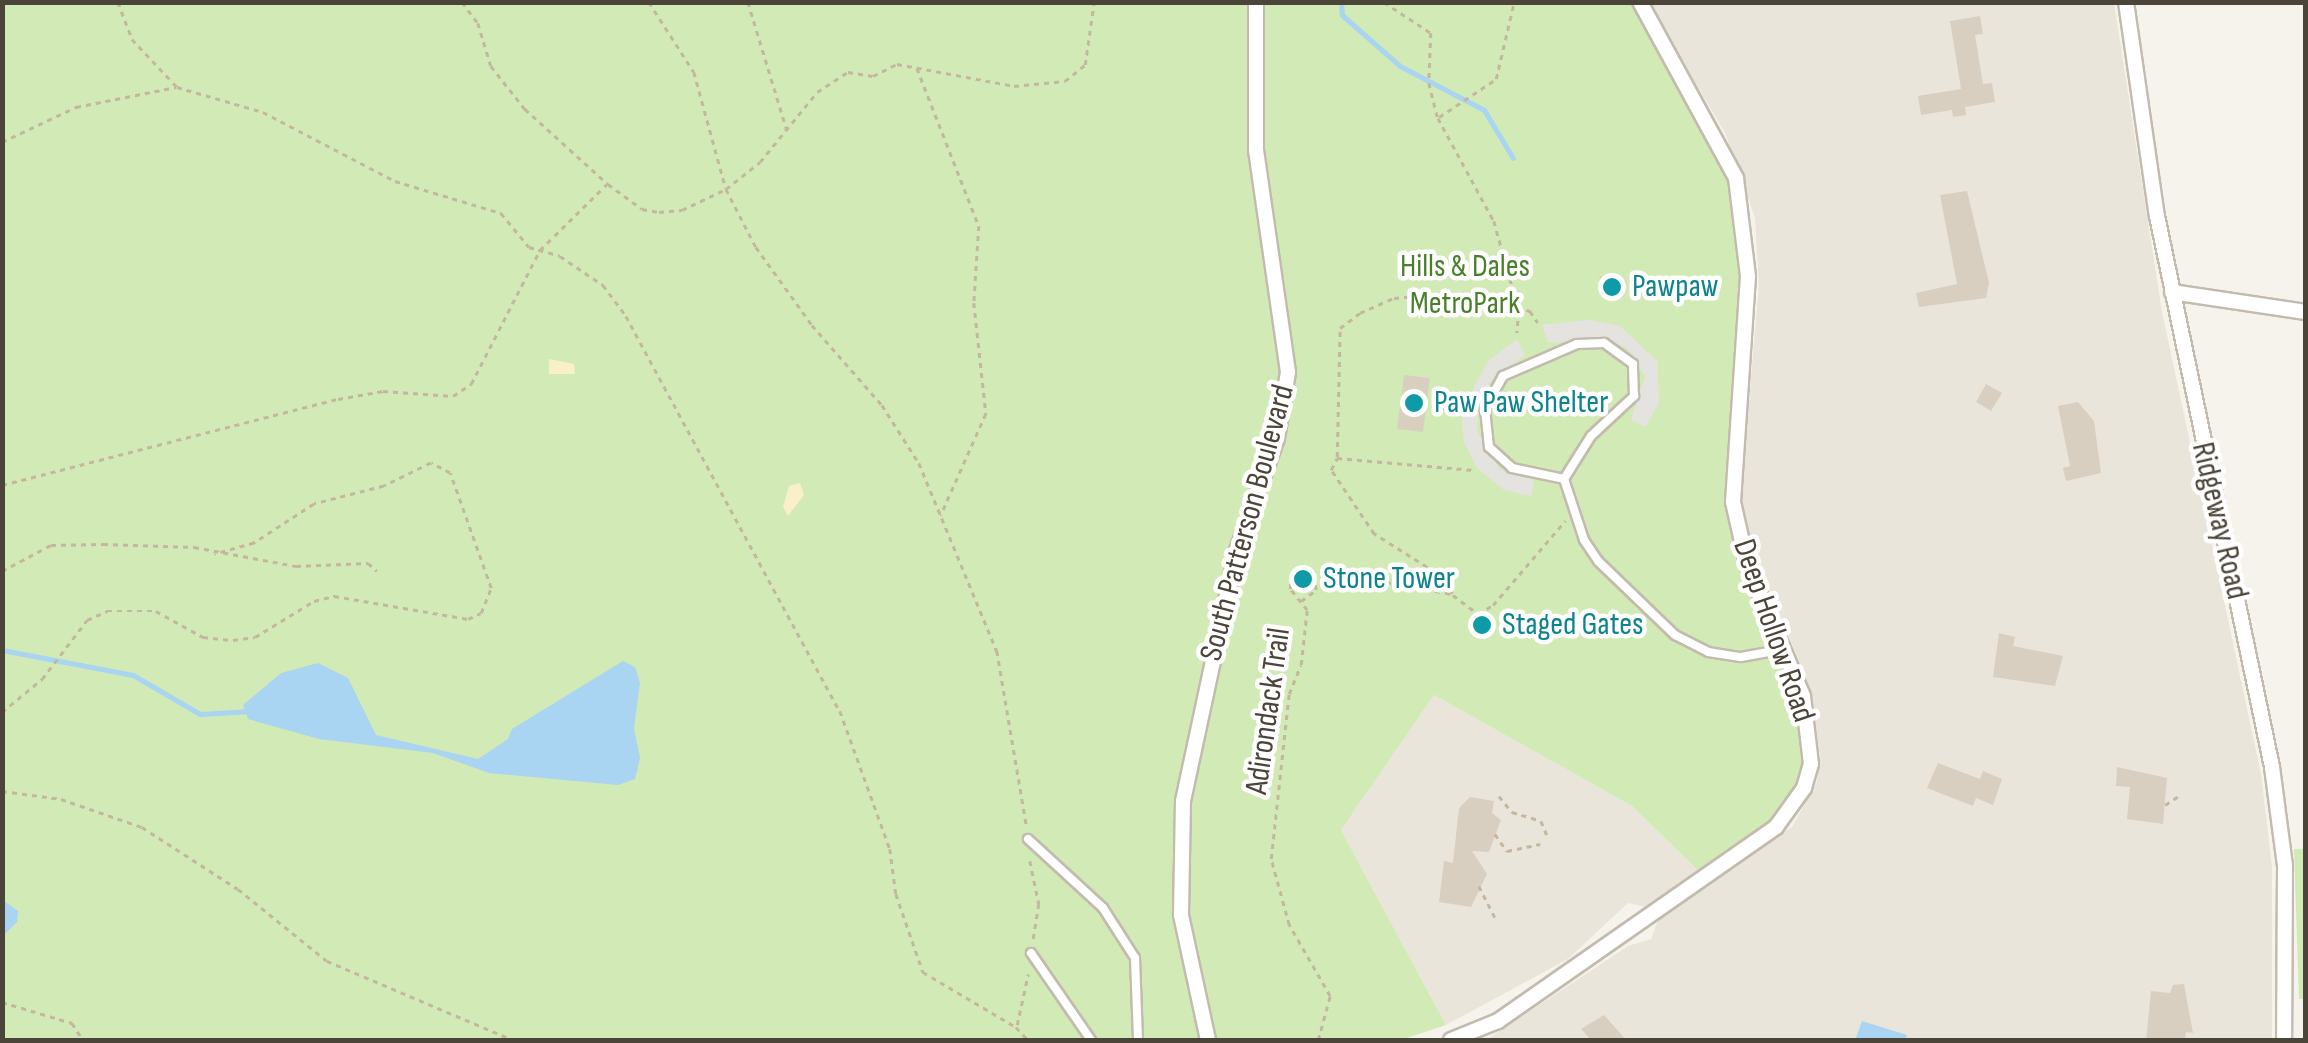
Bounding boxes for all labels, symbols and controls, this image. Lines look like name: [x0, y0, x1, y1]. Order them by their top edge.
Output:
park label: Hills & Dales MetroPark: [1400, 249, 1530, 324]
place label: Pawpaw: [1632, 268, 1719, 306]
marker: Pawpaw: [1601, 276, 1623, 298]
street label: South Patterson Boulevard: [1193, 381, 1303, 665]
place label: Paw Paw Shelter: [1434, 384, 1608, 422]
marker: Paw Paw Shelter: [1403, 392, 1425, 414]
street label: Ridgeway Road: [2182, 439, 2256, 603]
street label: Deep Hollow Road: [1724, 535, 1822, 727]
place label: Stone Tower: [1323, 560, 1455, 598]
marker: Stone Tower: [1292, 568, 1314, 590]
place label: Staged Gates: [1502, 606, 1644, 644]
marker: Staged Gates: [1471, 614, 1493, 636]
street label: Adirondack Trail: [1238, 625, 1300, 797]

